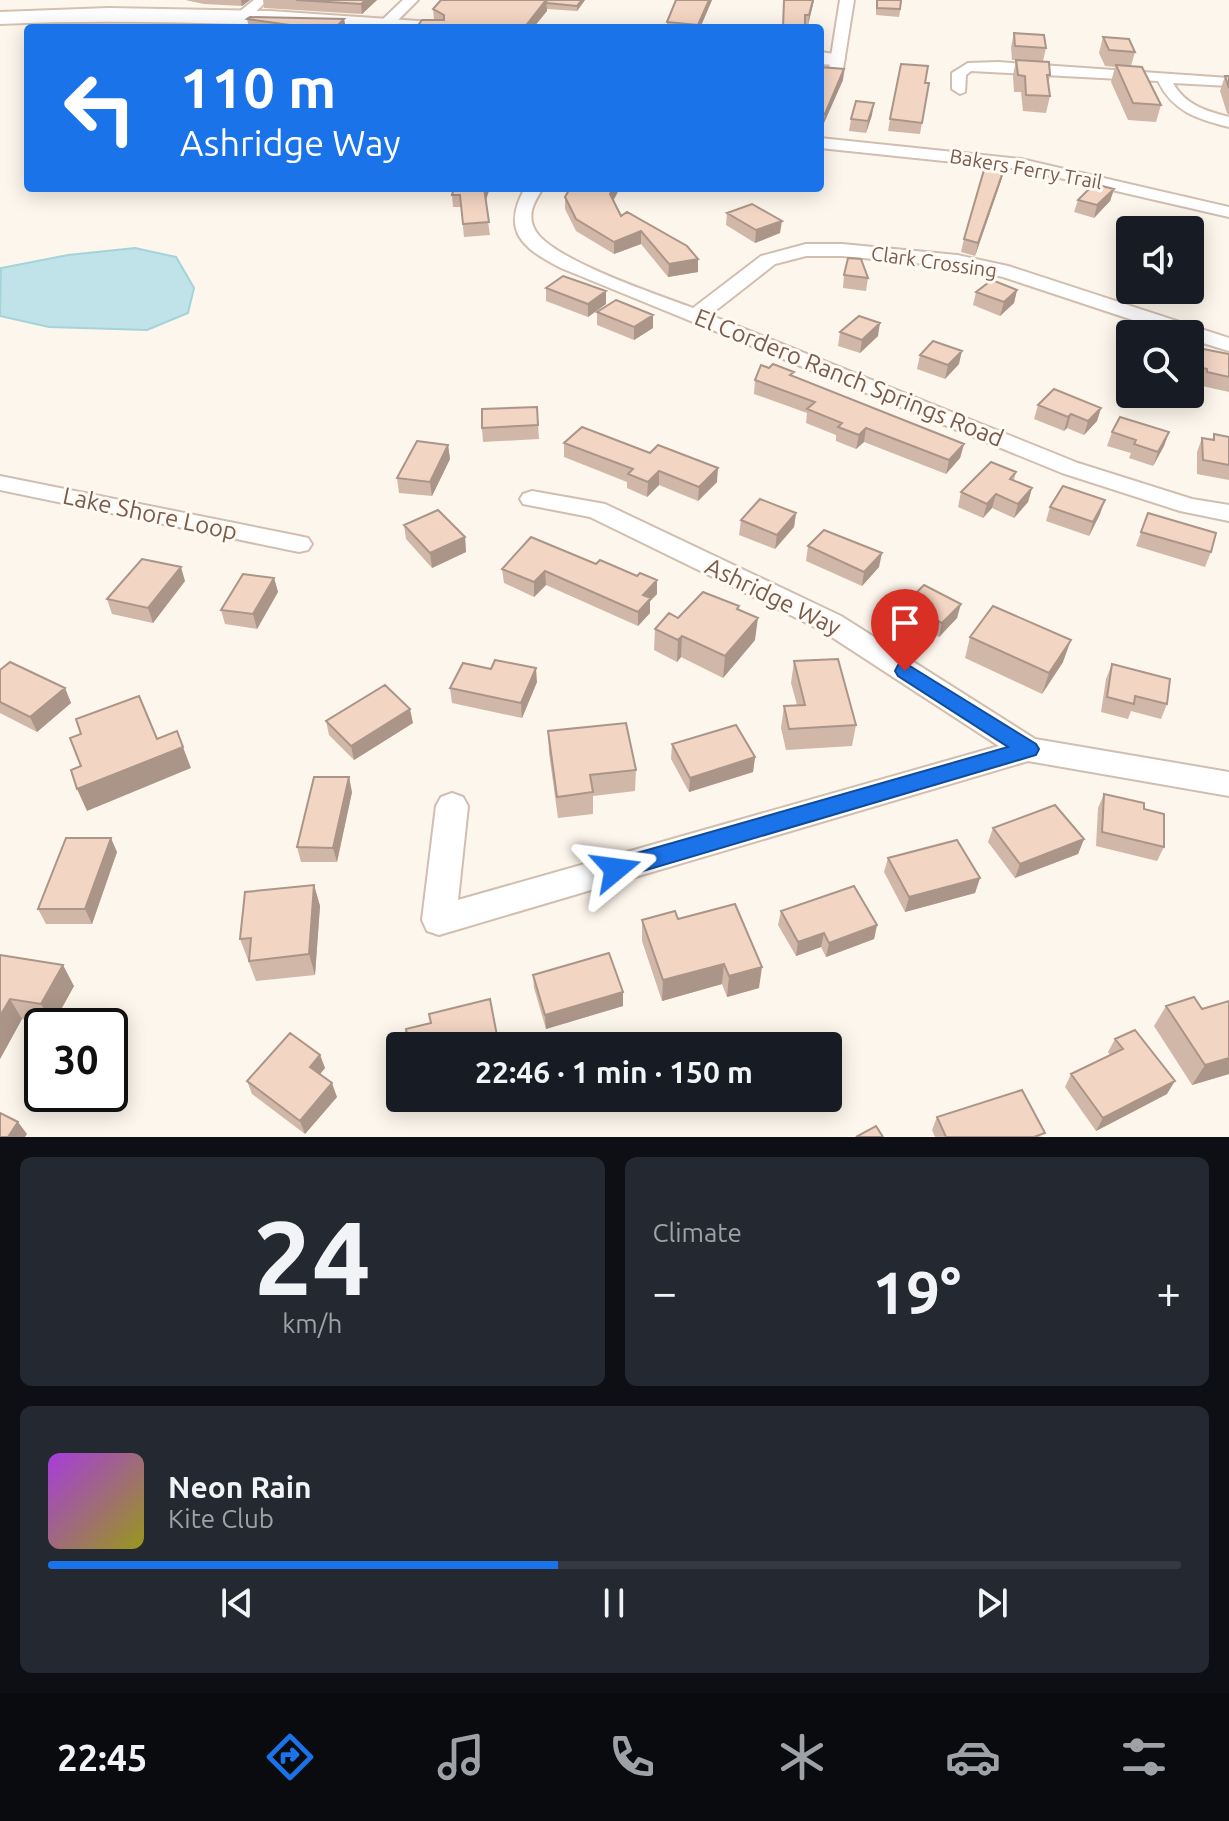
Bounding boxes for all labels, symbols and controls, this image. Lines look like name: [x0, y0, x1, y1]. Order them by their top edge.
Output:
icon: left: [48, 56, 152, 160]
text: 110 m: [180, 56, 336, 119]
text: Ashridge Way: [180, 122, 401, 163]
street label: Bakers Ferry Trail: [948, 144, 1104, 193]
map controls: [1116, 216, 1204, 408]
button: sound: [1116, 216, 1204, 304]
street label: Clark Crossing: [870, 241, 998, 282]
street label: El Cordero Ranch Springs Road: [691, 303, 1007, 452]
button: search: [1116, 320, 1204, 408]
street label: Lake Shore Loop: [60, 482, 240, 545]
street label: Ashridge Way: [701, 552, 846, 641]
pin: [871, 589, 939, 671]
icon: arrive: [883, 601, 927, 645]
position arrow: [574, 827, 658, 911]
speed limit sign: 30: [24, 1008, 128, 1112]
text: 22:46 · 1 min · 150 m: [475, 1055, 753, 1089]
text: 24: [254, 1198, 371, 1315]
text: Climate: [653, 1218, 742, 1247]
text: 19°: [872, 1258, 961, 1325]
text: −: [653, 1267, 677, 1316]
text: +: [1156, 1267, 1181, 1316]
text: km/h: [282, 1309, 342, 1338]
text: Neon Rain: [168, 1470, 312, 1504]
text: Kite Club: [168, 1504, 274, 1533]
icon: previous: [215, 1581, 259, 1625]
icon: pause: [592, 1581, 636, 1625]
icon: next: [970, 1581, 1014, 1625]
icon: directions: [262, 1729, 318, 1785]
icon: music: [433, 1729, 489, 1785]
icon: phone: [604, 1729, 660, 1785]
icon: climate: [774, 1729, 830, 1785]
icon: car: [945, 1729, 1001, 1785]
icon: filters: [1116, 1729, 1172, 1785]
text: 22:45: [57, 1737, 147, 1778]

